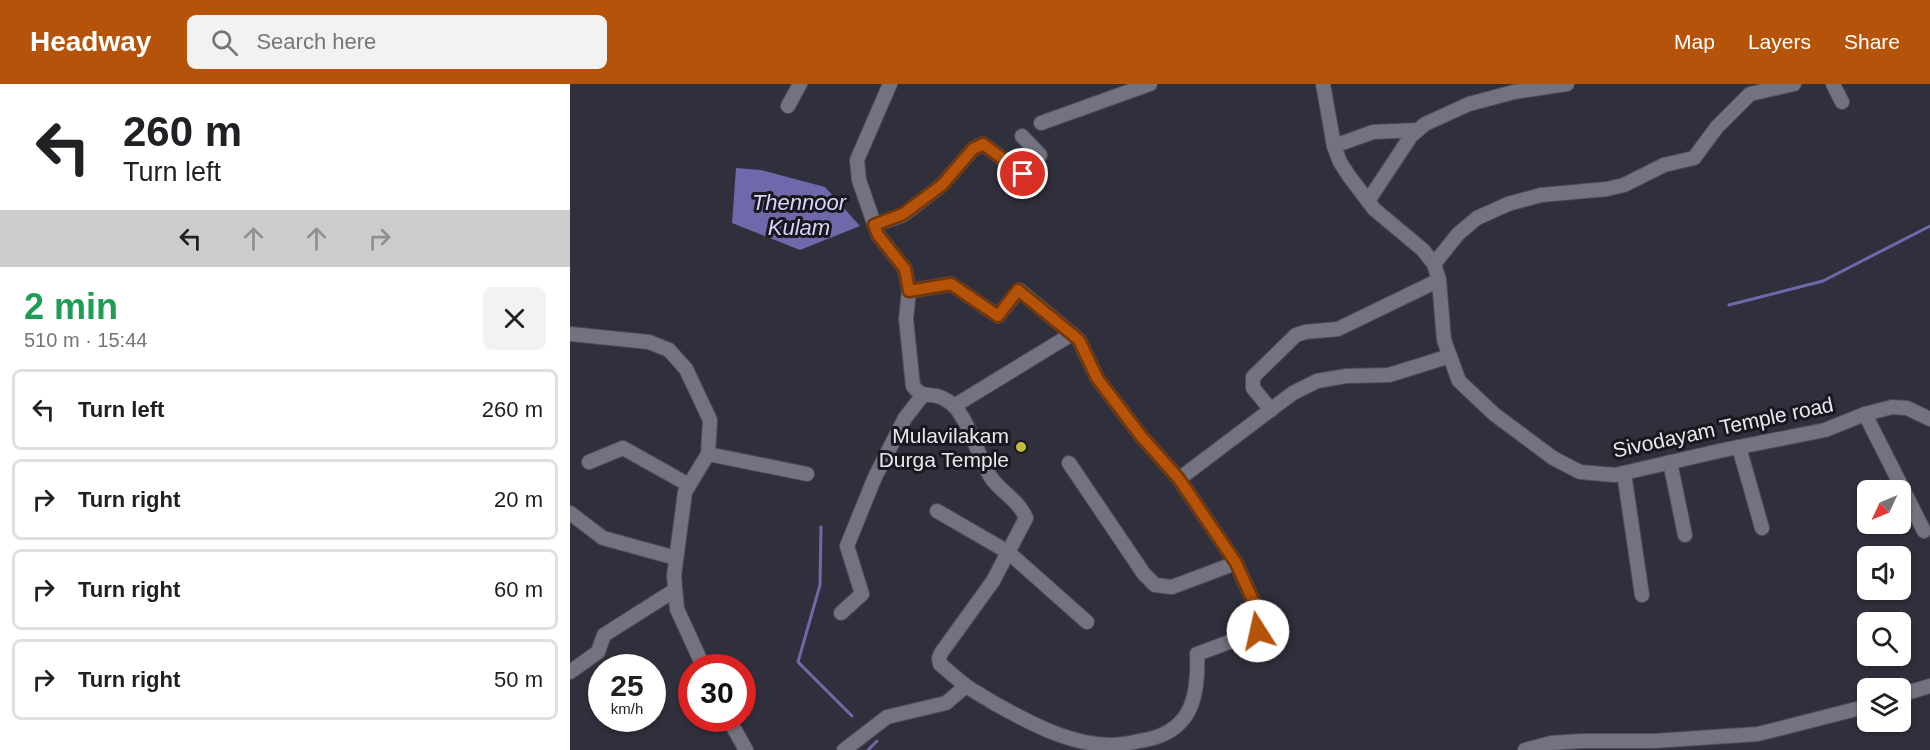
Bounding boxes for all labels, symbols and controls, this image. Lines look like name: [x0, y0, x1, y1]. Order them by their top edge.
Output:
search box: [187, 15, 607, 69]
text: Headway: [30, 26, 151, 57]
icon: search: [208, 26, 241, 59]
text: Search here: [256, 29, 376, 54]
text: Map: [1674, 30, 1715, 53]
text: Layers: [1748, 30, 1811, 53]
text: Share: [1844, 30, 1900, 53]
icon: left: [24, 108, 102, 186]
text: 260 m: [123, 108, 242, 155]
pin: [997, 148, 1048, 199]
text: Turn left: [123, 157, 221, 187]
icon: arrive: [1006, 157, 1039, 190]
water label: Thennoor Kulam: [752, 190, 848, 240]
icon: left: [174, 222, 207, 255]
icon: ahead: [237, 222, 270, 255]
icon: ahead: [300, 222, 333, 255]
icon: right: [363, 222, 396, 255]
text: 2 min: [24, 286, 118, 327]
button: close: [483, 287, 546, 350]
text: 510 m · 15:44: [24, 329, 147, 351]
street label: Sivodayam Temple road: [1611, 392, 1835, 462]
icon: left: [27, 393, 60, 426]
text: Turn left: [78, 397, 164, 422]
text: 260 m: [482, 397, 543, 422]
place label: Mulavilakam Durga Temple: [879, 424, 1009, 471]
marker: Mulavilakam Durga Temple: [1014, 440, 1028, 454]
north arrow: [1857, 480, 1911, 534]
map controls: [1857, 480, 1911, 732]
icon: right: [27, 483, 60, 516]
text: Turn right: [78, 487, 180, 512]
text: 20 m: [494, 487, 543, 512]
button: sound: [1857, 546, 1911, 600]
icon: right: [27, 573, 60, 606]
text: Turn right: [78, 577, 180, 602]
text: 60 m: [494, 577, 543, 602]
position arrow: [1226, 599, 1290, 663]
button: search: [1857, 612, 1911, 666]
speed limit sign: 30: [678, 654, 756, 732]
icon: right: [27, 663, 60, 696]
text: Turn right: [78, 667, 180, 692]
text: 50 m: [494, 667, 543, 692]
text: 25: [610, 669, 644, 702]
button: layers: [1857, 678, 1911, 732]
text: km/h: [611, 700, 643, 717]

